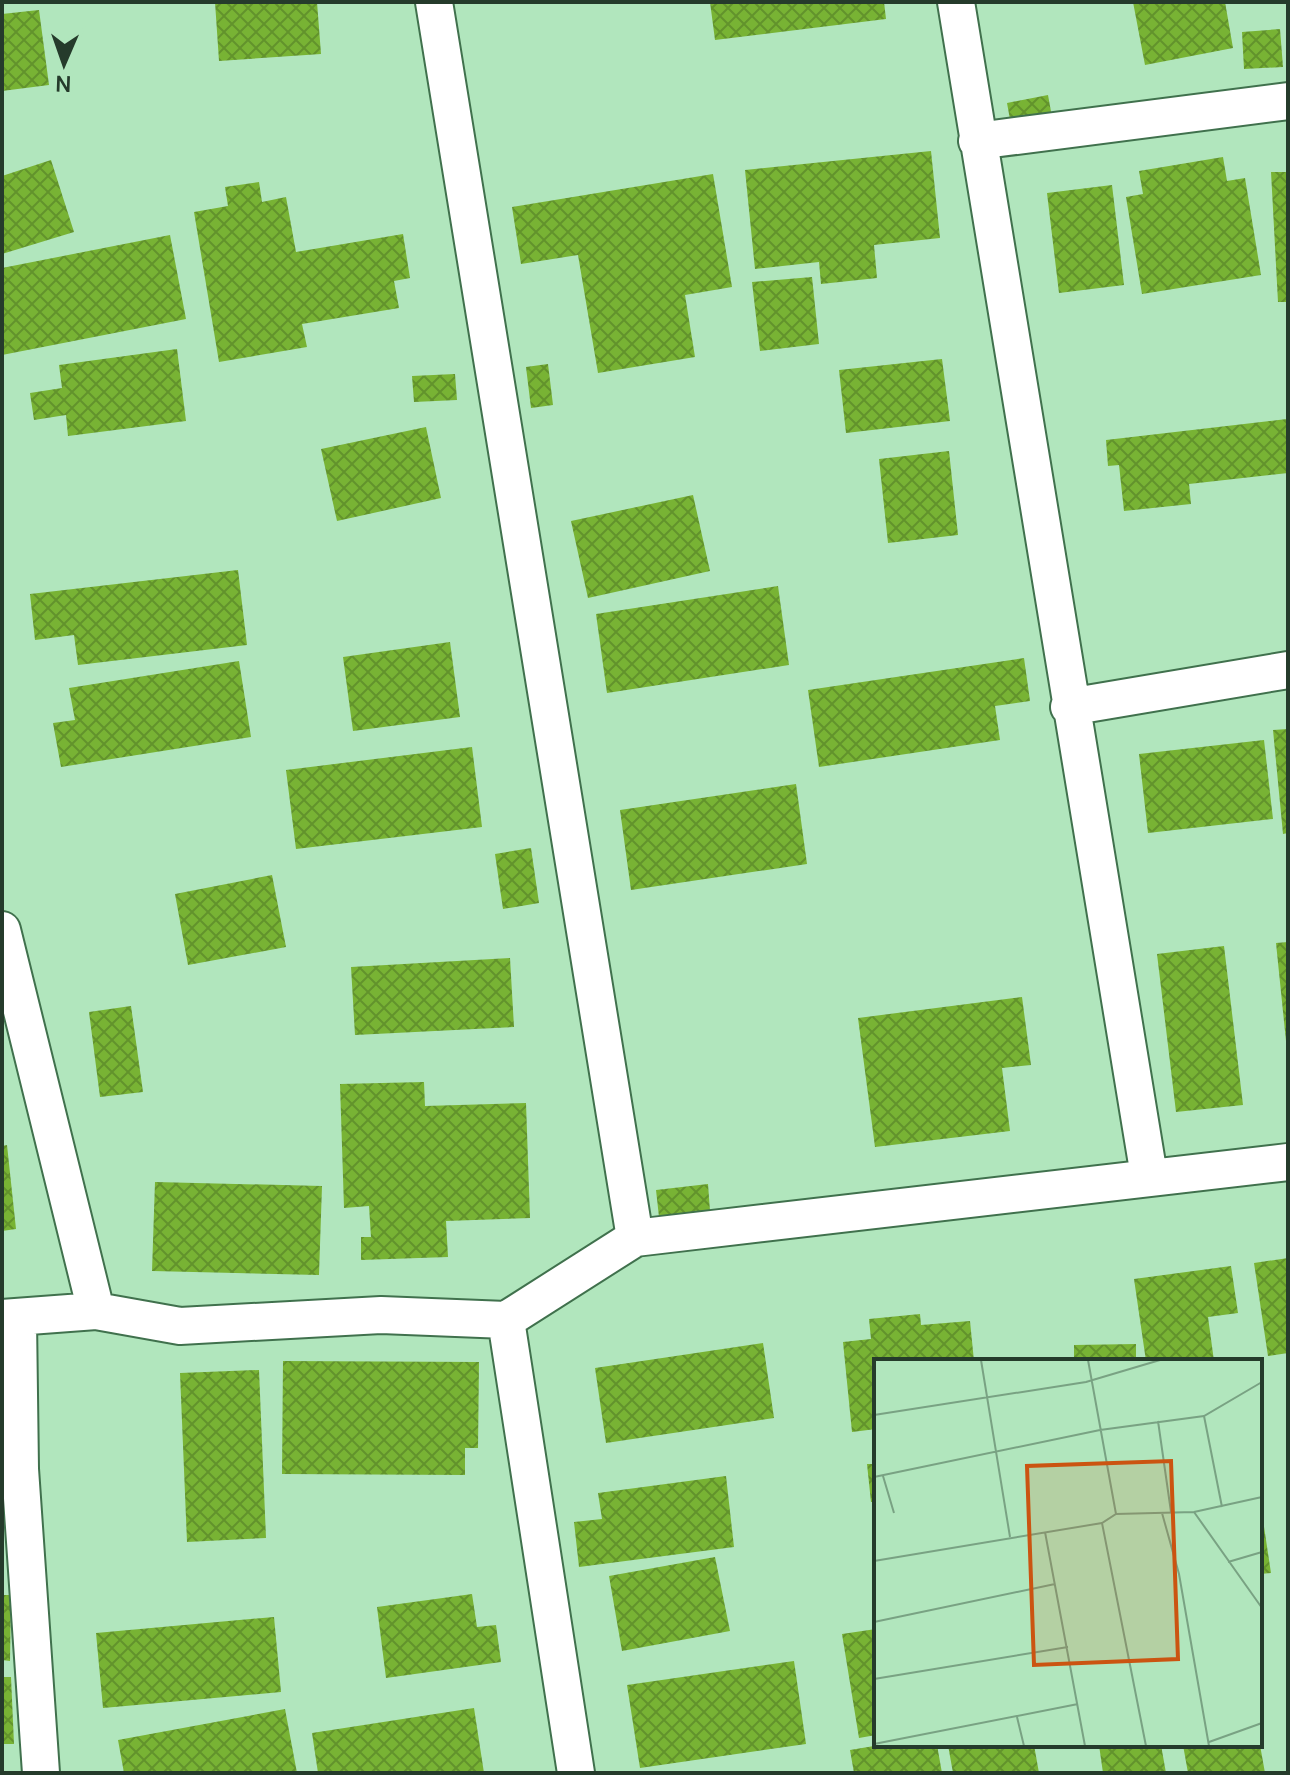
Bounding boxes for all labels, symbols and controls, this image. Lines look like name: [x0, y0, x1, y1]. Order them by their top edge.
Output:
north arrow: [24, 24, 104, 104]
text: N: [55, 69, 72, 99]
inset map: [874, 1359, 1262, 1747]

